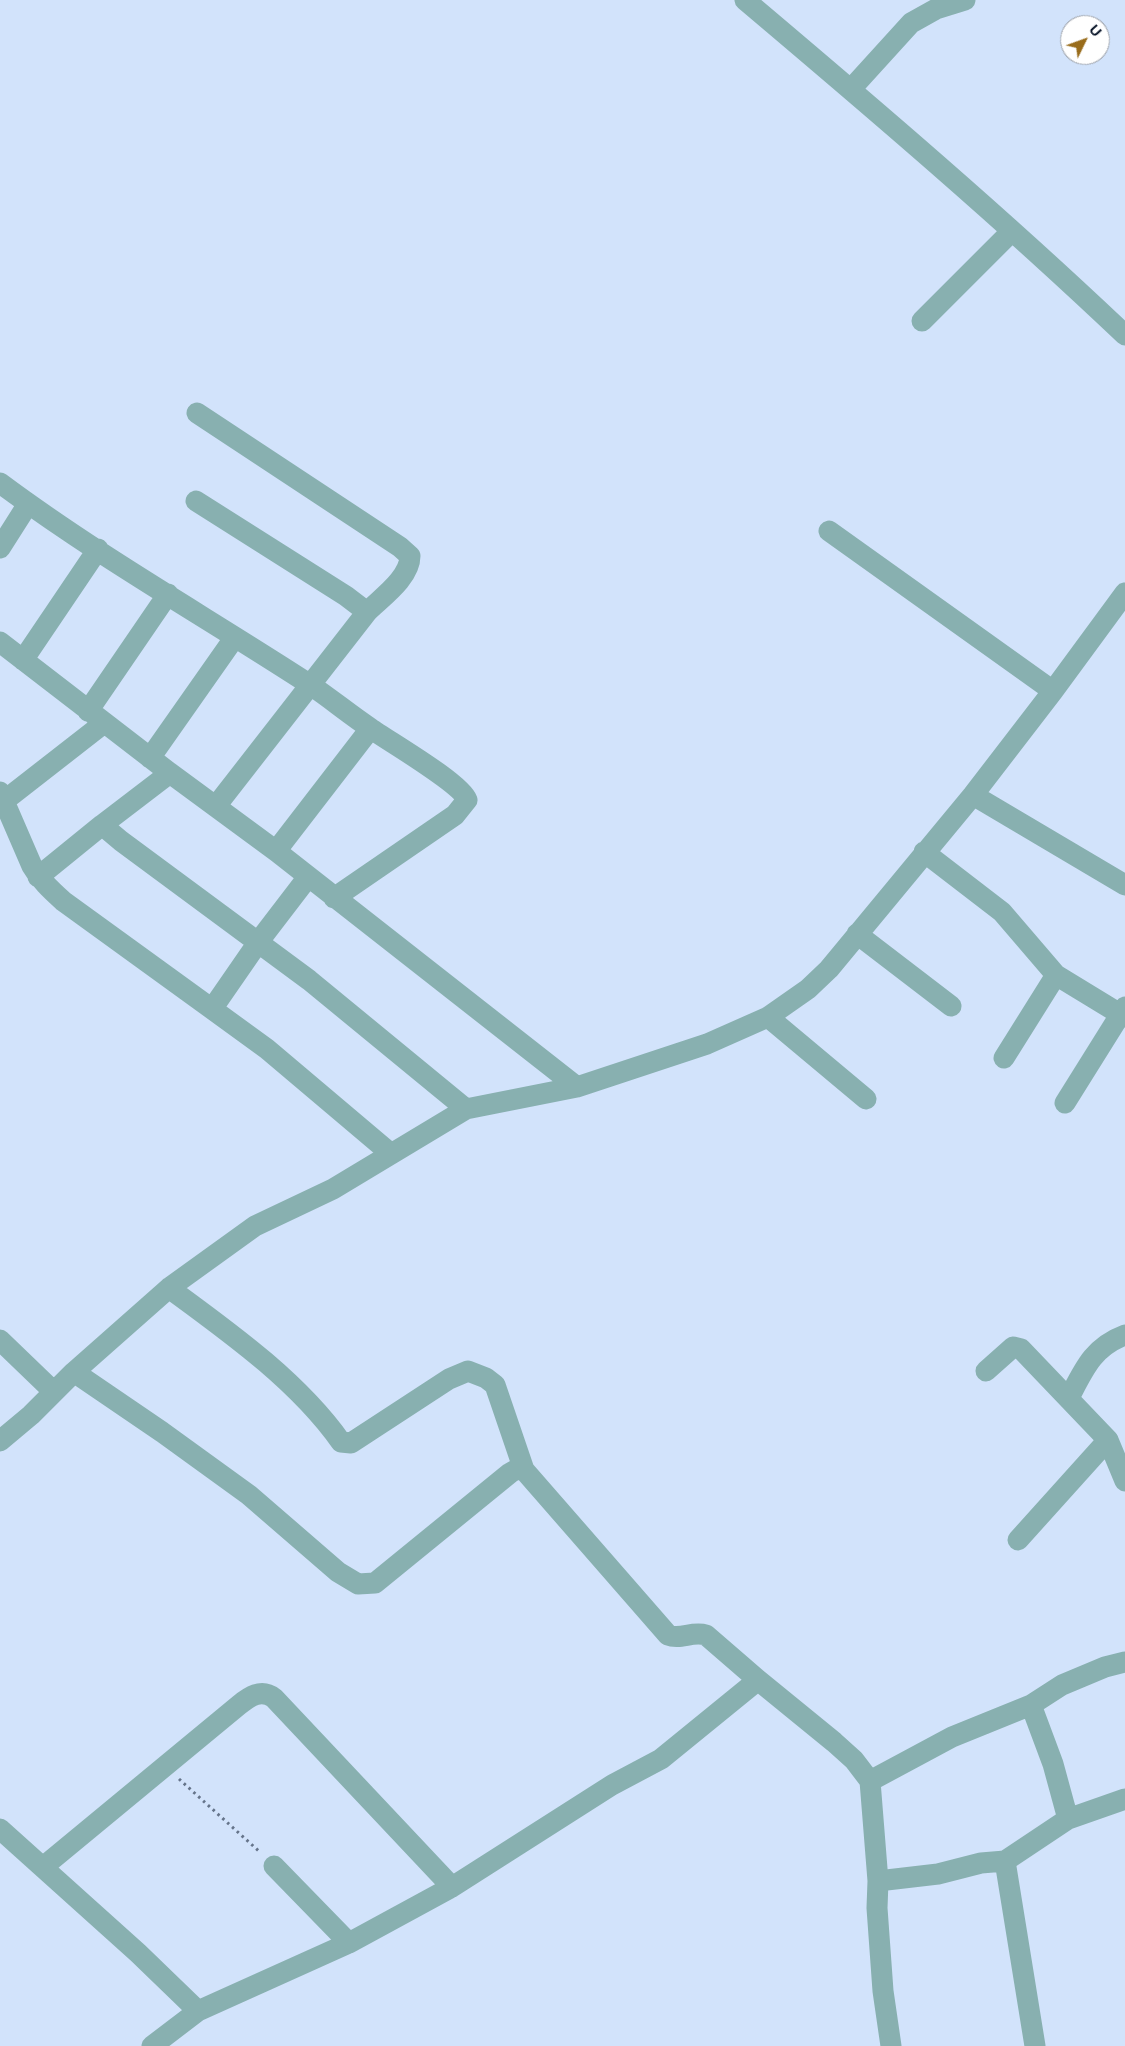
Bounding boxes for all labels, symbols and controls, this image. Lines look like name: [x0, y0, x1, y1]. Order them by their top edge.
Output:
north arrow: [1060, 15, 1110, 65]
text: U: [1086, 22, 1105, 40]

